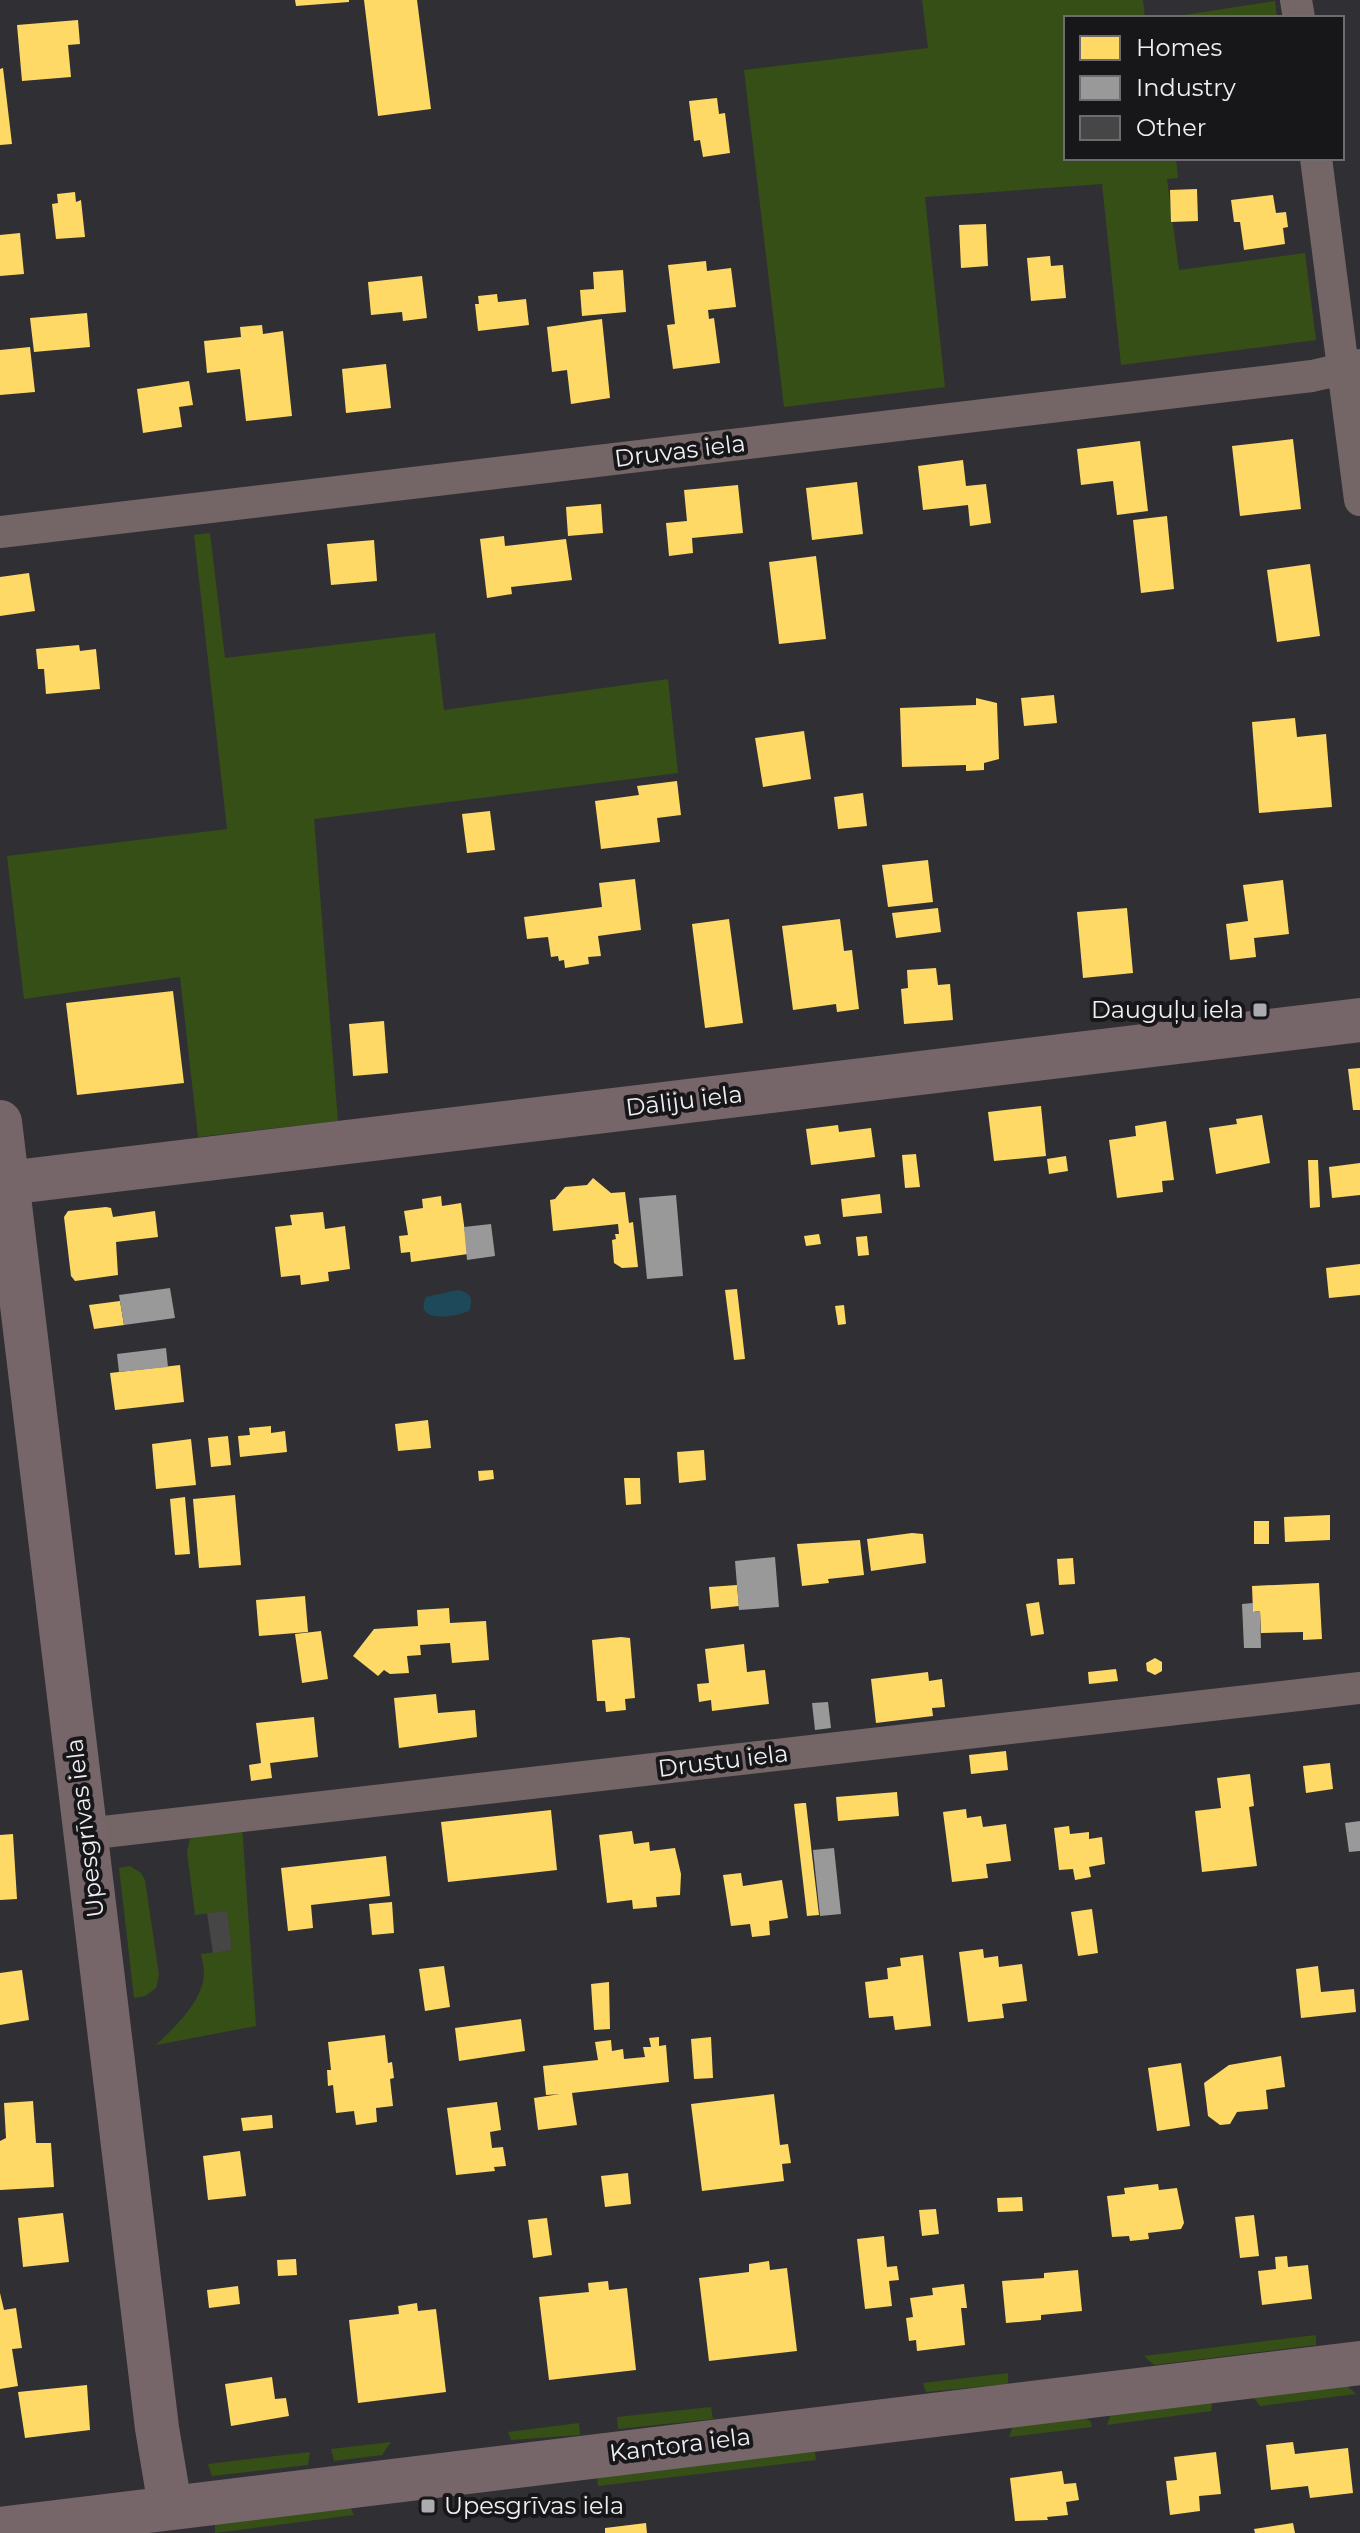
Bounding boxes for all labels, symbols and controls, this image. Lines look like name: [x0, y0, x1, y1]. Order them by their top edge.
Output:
legend: [1064, 16, 1344, 160]
text: Homes: [1136, 33, 1222, 62]
text: Industry: [1136, 73, 1236, 102]
text: Other: [1136, 113, 1206, 142]
street label: Druvas iela: [613, 428, 747, 473]
place label: Dauguļu iela: [1091, 995, 1244, 1024]
marker: Dauguļu iela: [1251, 1001, 1269, 1019]
street label: Dāliju iela: [624, 1079, 744, 1122]
street label: Upesgrīvas iela: [59, 1737, 110, 1919]
street label: Drustu iela: [656, 1738, 790, 1783]
street label: Kantora iela: [608, 2421, 752, 2468]
place label: Upesgrīvas iela: [444, 2491, 624, 2520]
marker: Upesgrīvas iela: [419, 2497, 437, 2515]

